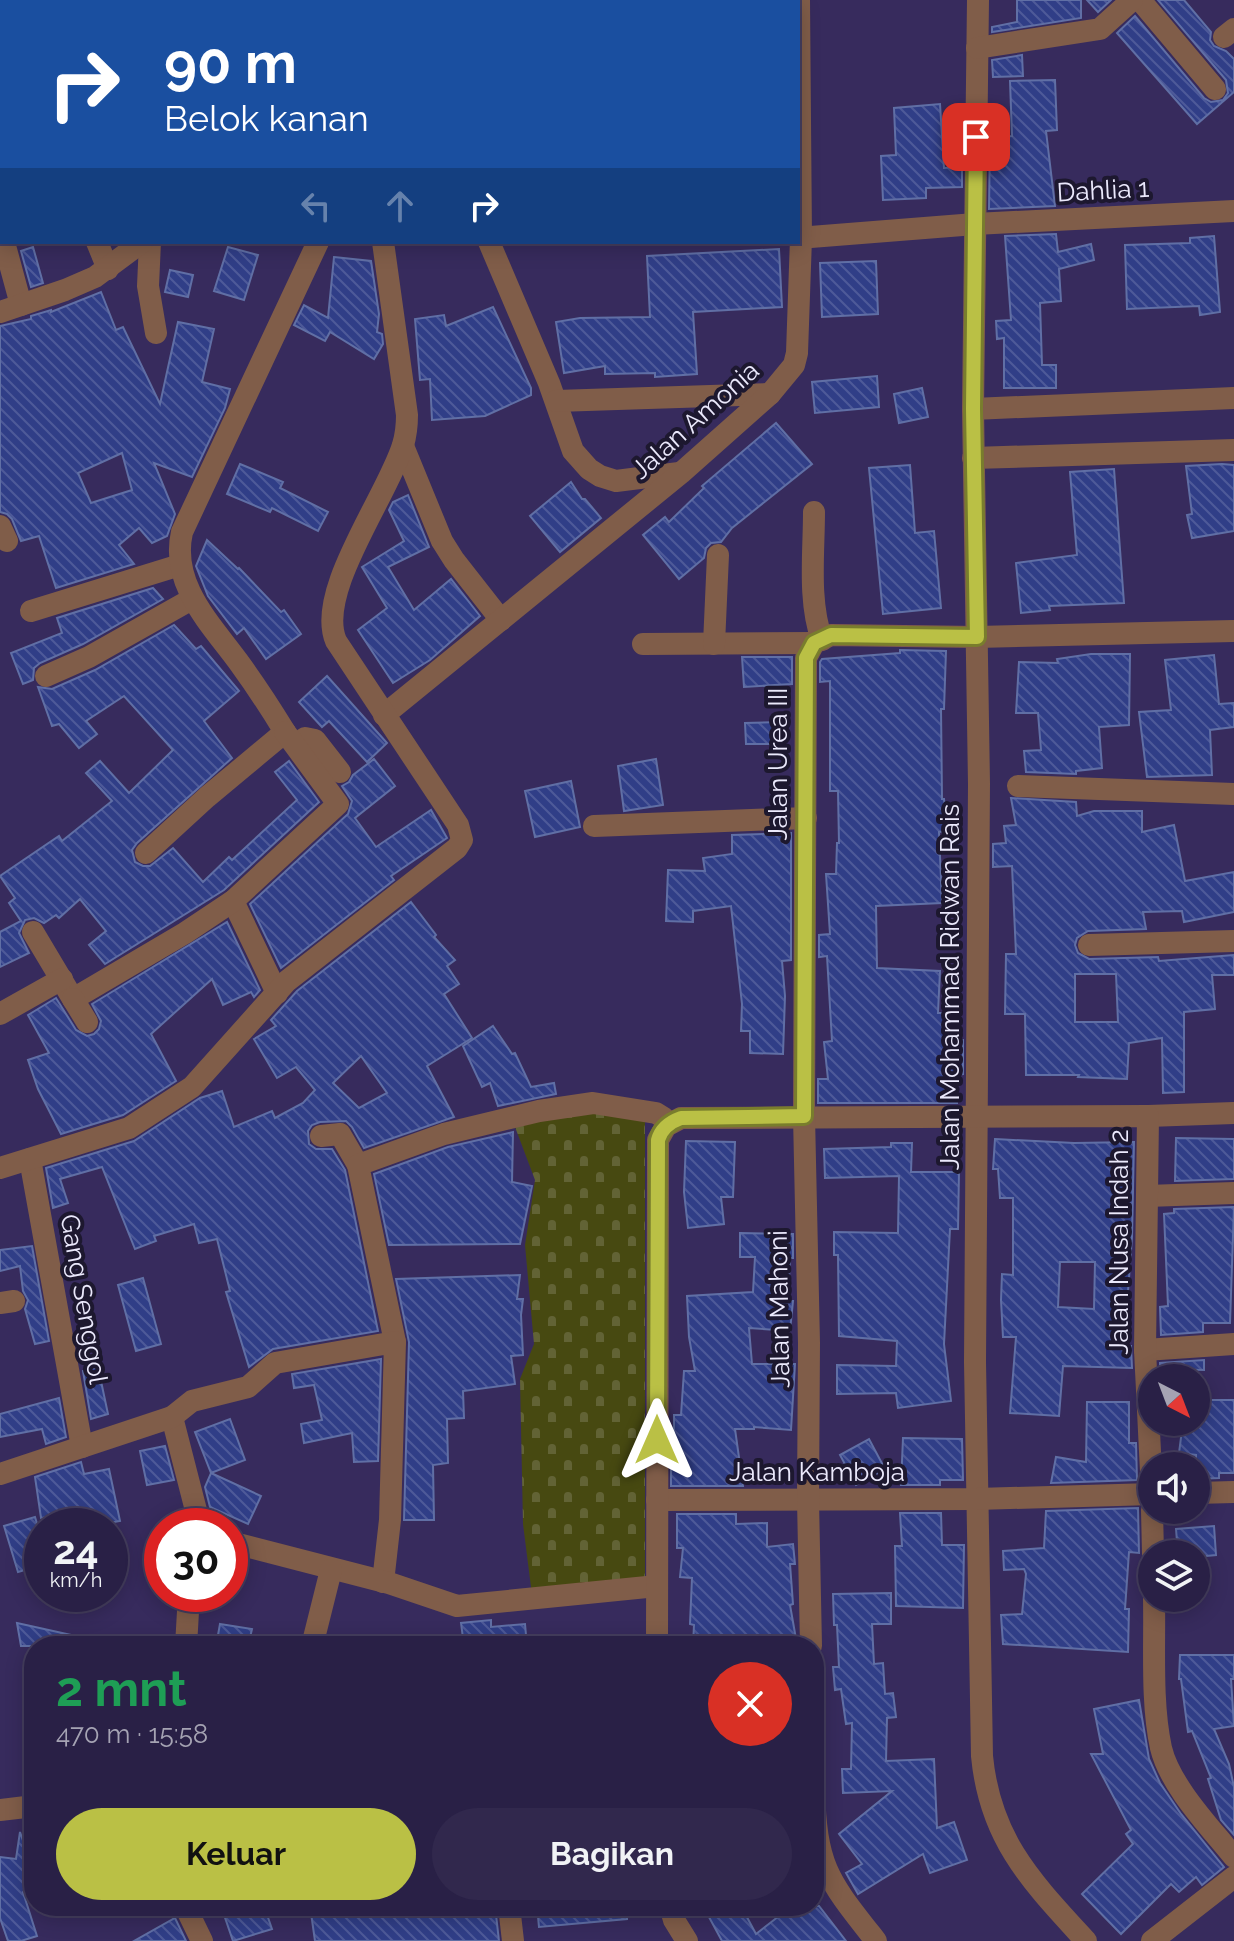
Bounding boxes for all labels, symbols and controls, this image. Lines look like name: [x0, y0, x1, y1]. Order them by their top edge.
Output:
text: 90 m: [164, 30, 297, 96]
icon: right: [32, 32, 136, 136]
text: Belok kanan: [164, 97, 369, 139]
pin: [942, 103, 1010, 171]
icon: arrive: [954, 115, 998, 159]
street label: Dahlia 1: [1056, 173, 1150, 207]
icon: left: [294, 184, 338, 228]
icon: ahead: [378, 184, 422, 228]
icon: right: [462, 184, 506, 228]
street label: Jalan Amonia: [625, 355, 765, 485]
street label: Jalan Urea III: [763, 687, 793, 841]
street label: Jalan Mohammad Ridwan Rais: [935, 804, 965, 1170]
street label: Jalan Nusa Indah 2: [1104, 1129, 1134, 1355]
street label: Gang Senggol: [54, 1212, 114, 1387]
street label: Jalan Mahoni: [763, 1230, 795, 1388]
north arrow: [1138, 1364, 1210, 1436]
map controls: [1138, 1364, 1210, 1612]
position arrow: [615, 1398, 699, 1482]
button: sound: [1138, 1452, 1210, 1524]
street label: Jalan Kamboja: [729, 1457, 905, 1487]
speed limit sign: 30: [144, 1508, 248, 1612]
text: 24: [53, 1526, 99, 1573]
button: layers: [1138, 1540, 1210, 1612]
text: km/h: [50, 1568, 102, 1592]
text: 2 mnt: [56, 1661, 187, 1717]
button: close: [708, 1662, 792, 1746]
text: 470 m · 15:58: [56, 1719, 208, 1749]
button: Keluar: [56, 1808, 416, 1900]
button: Bagikan: [432, 1808, 792, 1900]

